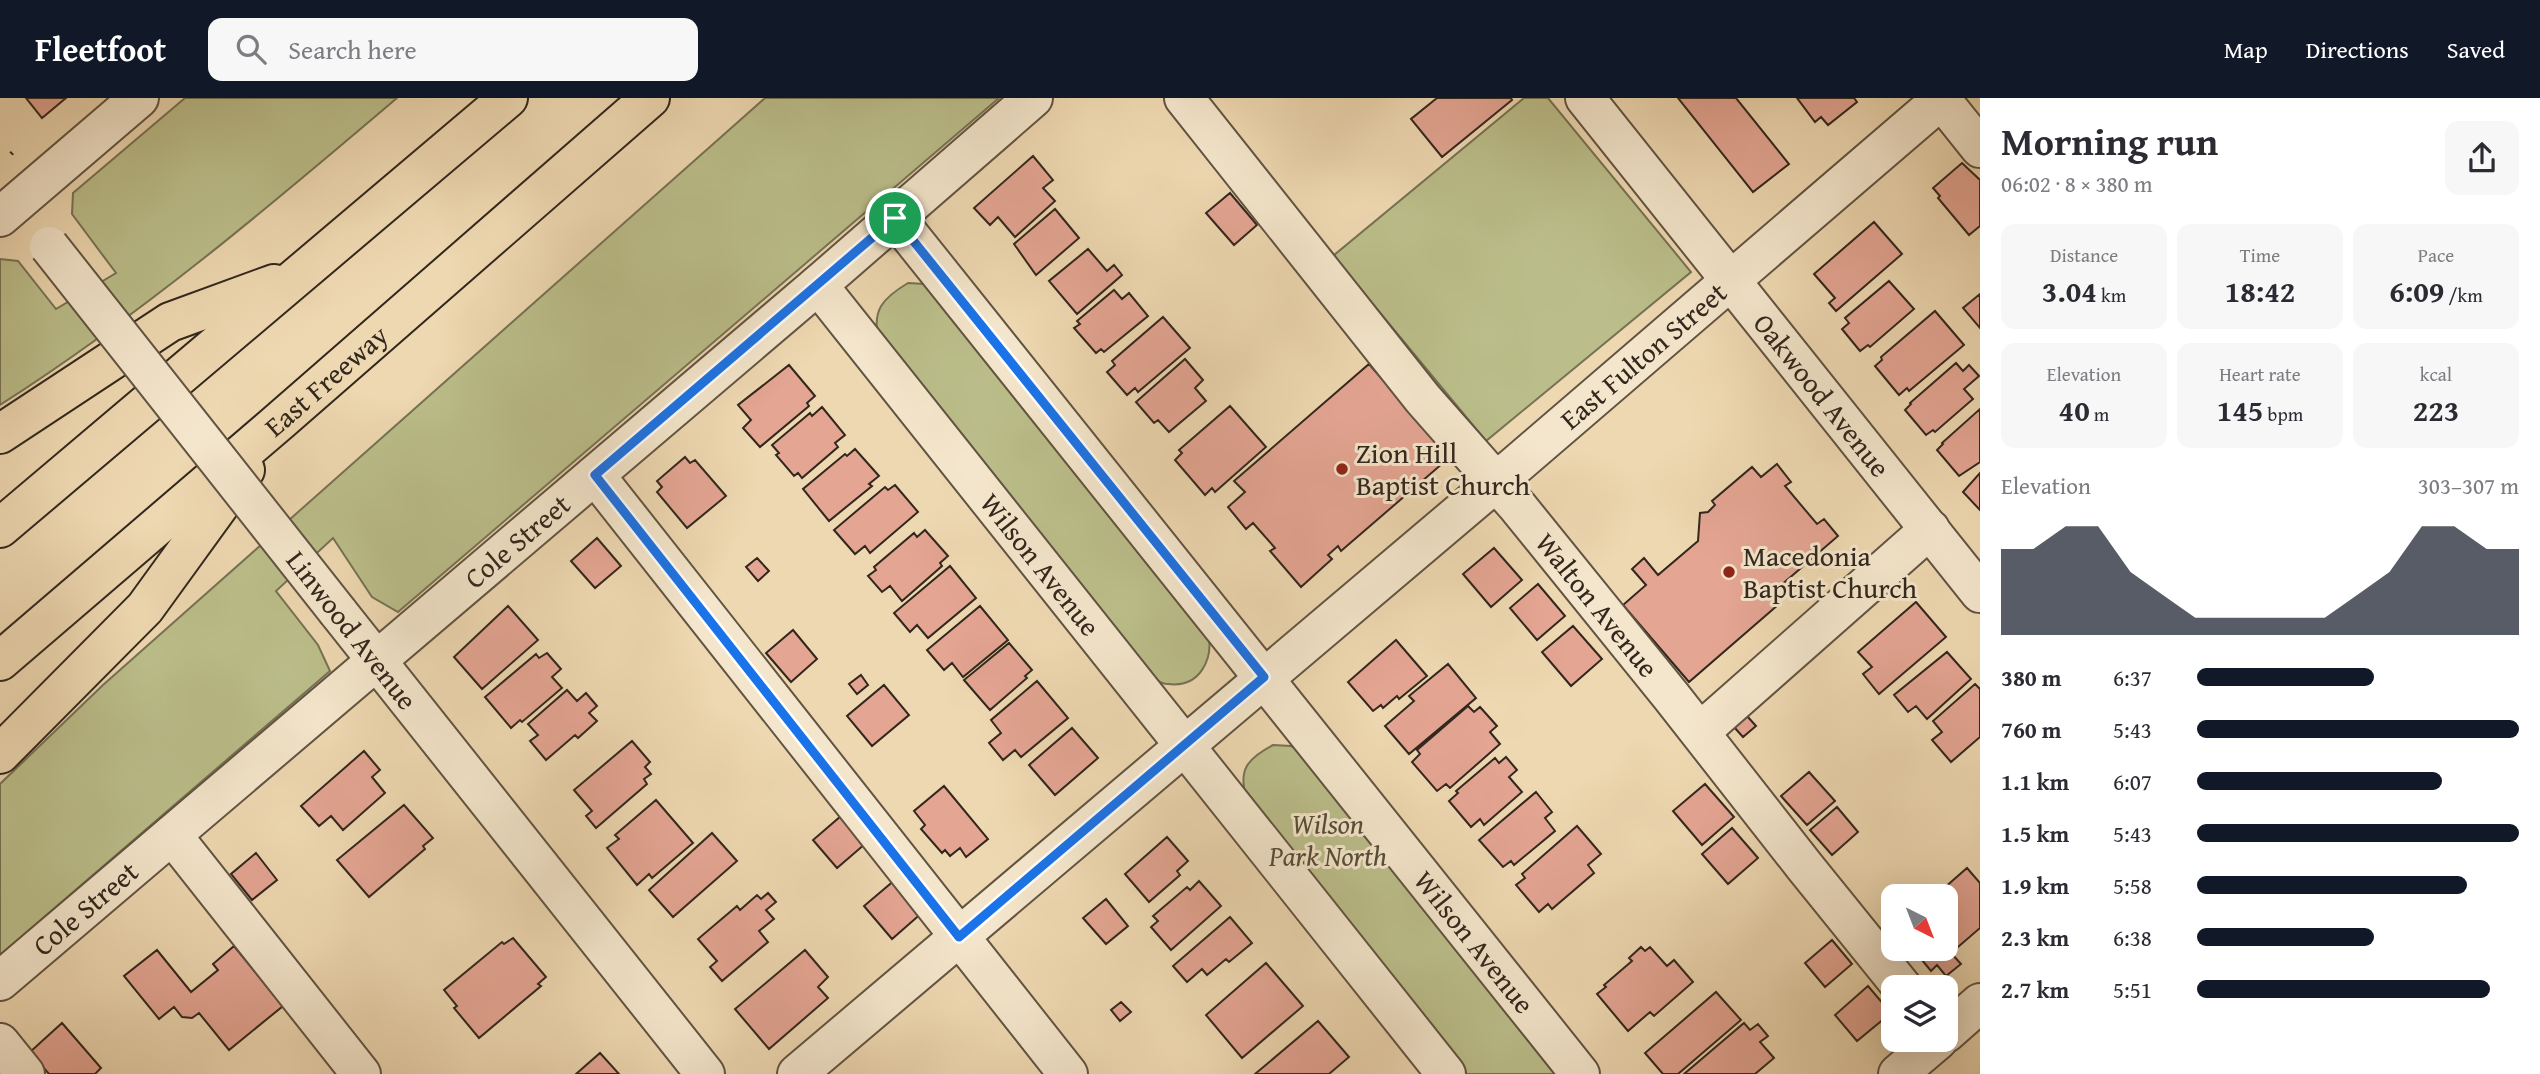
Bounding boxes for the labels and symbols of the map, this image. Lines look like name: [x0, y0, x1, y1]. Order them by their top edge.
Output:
pin: [865, 188, 925, 248]
street label: East Fulton Street: [1551, 272, 1735, 439]
street label: Oakwood Avenue: [1744, 304, 1901, 486]
street label: East Freeway: [255, 315, 397, 446]
place label: Zion Hill Baptist Church: [1356, 432, 1530, 505]
marker: Zion Hill Baptist Church: [1334, 461, 1350, 477]
street label: Cole Street: [455, 484, 579, 598]
street label: Wilson Avenue: [971, 484, 1111, 644]
street label: Walton Avenue: [1526, 523, 1669, 686]
place label: Macedonia Baptist Church: [1743, 535, 1917, 608]
street label: Linwood Avenue: [277, 541, 428, 718]
marker: Macedonia Baptist Church: [1721, 564, 1737, 580]
park label: Wilson Park North: [1268, 803, 1387, 876]
street label: Cole Street: [23, 851, 147, 965]
street label: Wilson Avenue: [1405, 861, 1545, 1022]
north arrow: [1881, 884, 1958, 961]

